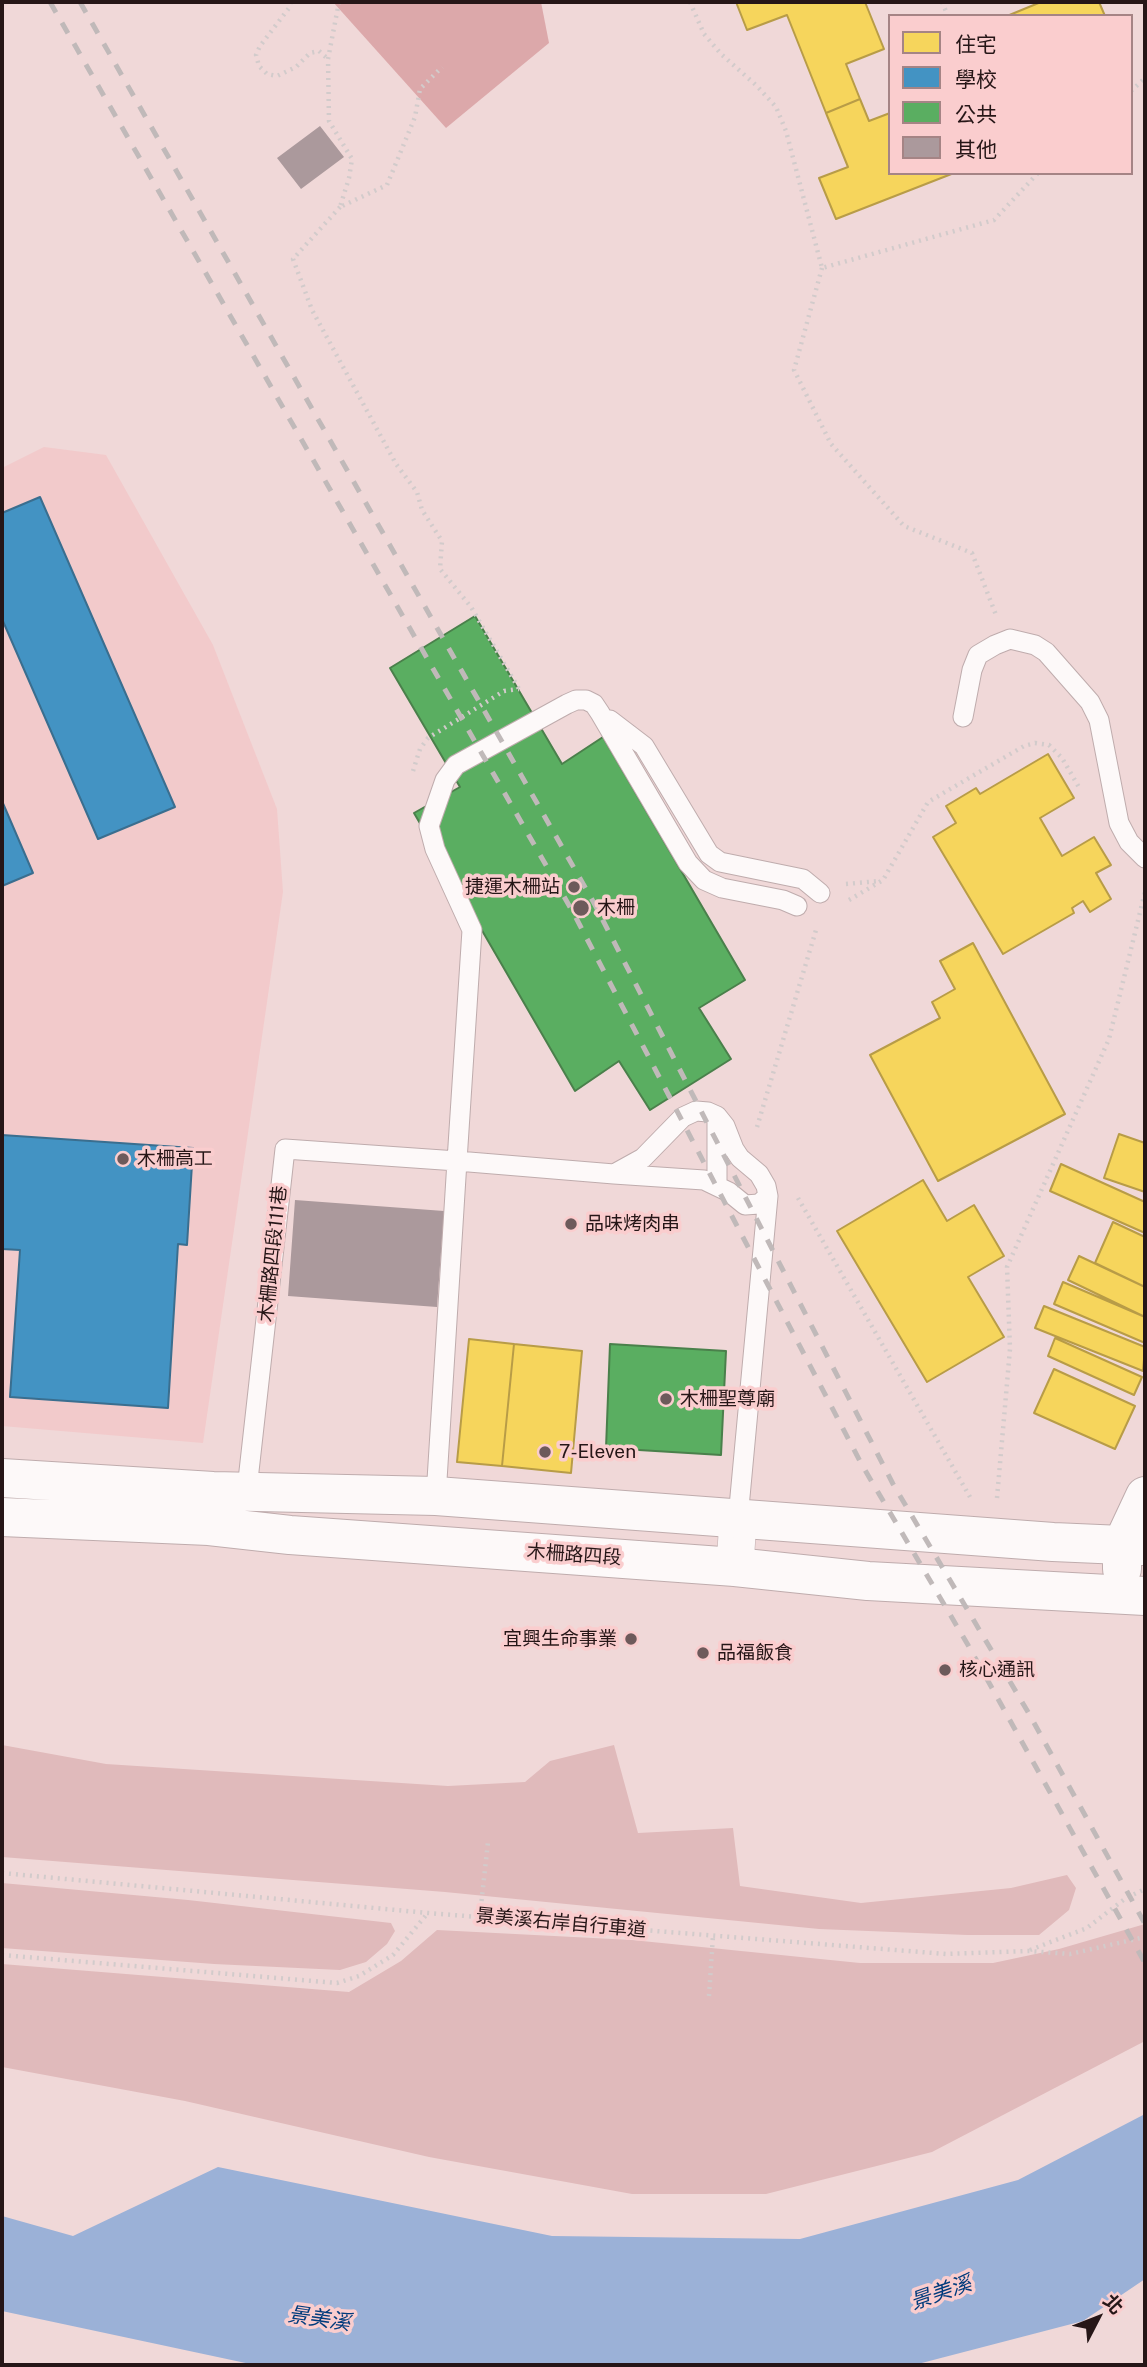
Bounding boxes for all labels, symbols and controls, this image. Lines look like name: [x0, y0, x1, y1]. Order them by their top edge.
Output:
legend: [888, 14, 1133, 175]
text: 住宅: [955, 32, 997, 57]
text: 學校: [955, 67, 997, 92]
text: 公共: [955, 102, 997, 127]
text: 其他: [955, 137, 997, 162]
place label: 捷運木柵站: [465, 876, 560, 898]
marker: 捷運木柵站: [566, 879, 582, 895]
place label: 木柵: [597, 897, 635, 919]
marker: 木柵: [571, 898, 591, 918]
place label: 木柵高工: [137, 1148, 213, 1170]
marker: 木柵高工: [115, 1151, 131, 1167]
street label: 木柵路四段111巷: [254, 1185, 292, 1323]
place label: 品味烤肉串: [585, 1213, 680, 1235]
marker: 品味烤肉串: [563, 1216, 579, 1232]
place label: 木柵聖尊廟: [680, 1388, 775, 1410]
marker: 木柵聖尊廟: [658, 1391, 674, 1407]
place label: 7-Eleven: [559, 1441, 636, 1463]
marker: 7-Eleven: [537, 1444, 553, 1460]
street label: 木柵路四段: [526, 1540, 622, 1570]
place label: 宜興生命事業: [503, 1628, 617, 1650]
marker: 宜興生命事業: [623, 1631, 639, 1647]
place label: 品福飯食: [717, 1642, 793, 1664]
marker: 品福飯食: [695, 1645, 711, 1661]
place label: 核心通訊: [959, 1659, 1035, 1681]
marker: 核心通訊: [937, 1662, 953, 1678]
street label: 景美溪右岸自行車道: [475, 1904, 647, 1942]
water label: 景美溪: [907, 2271, 975, 2315]
north arrow: [1063, 2283, 1133, 2353]
text: 北: [1099, 2290, 1128, 2318]
water label: 景美溪: [286, 2302, 352, 2336]

